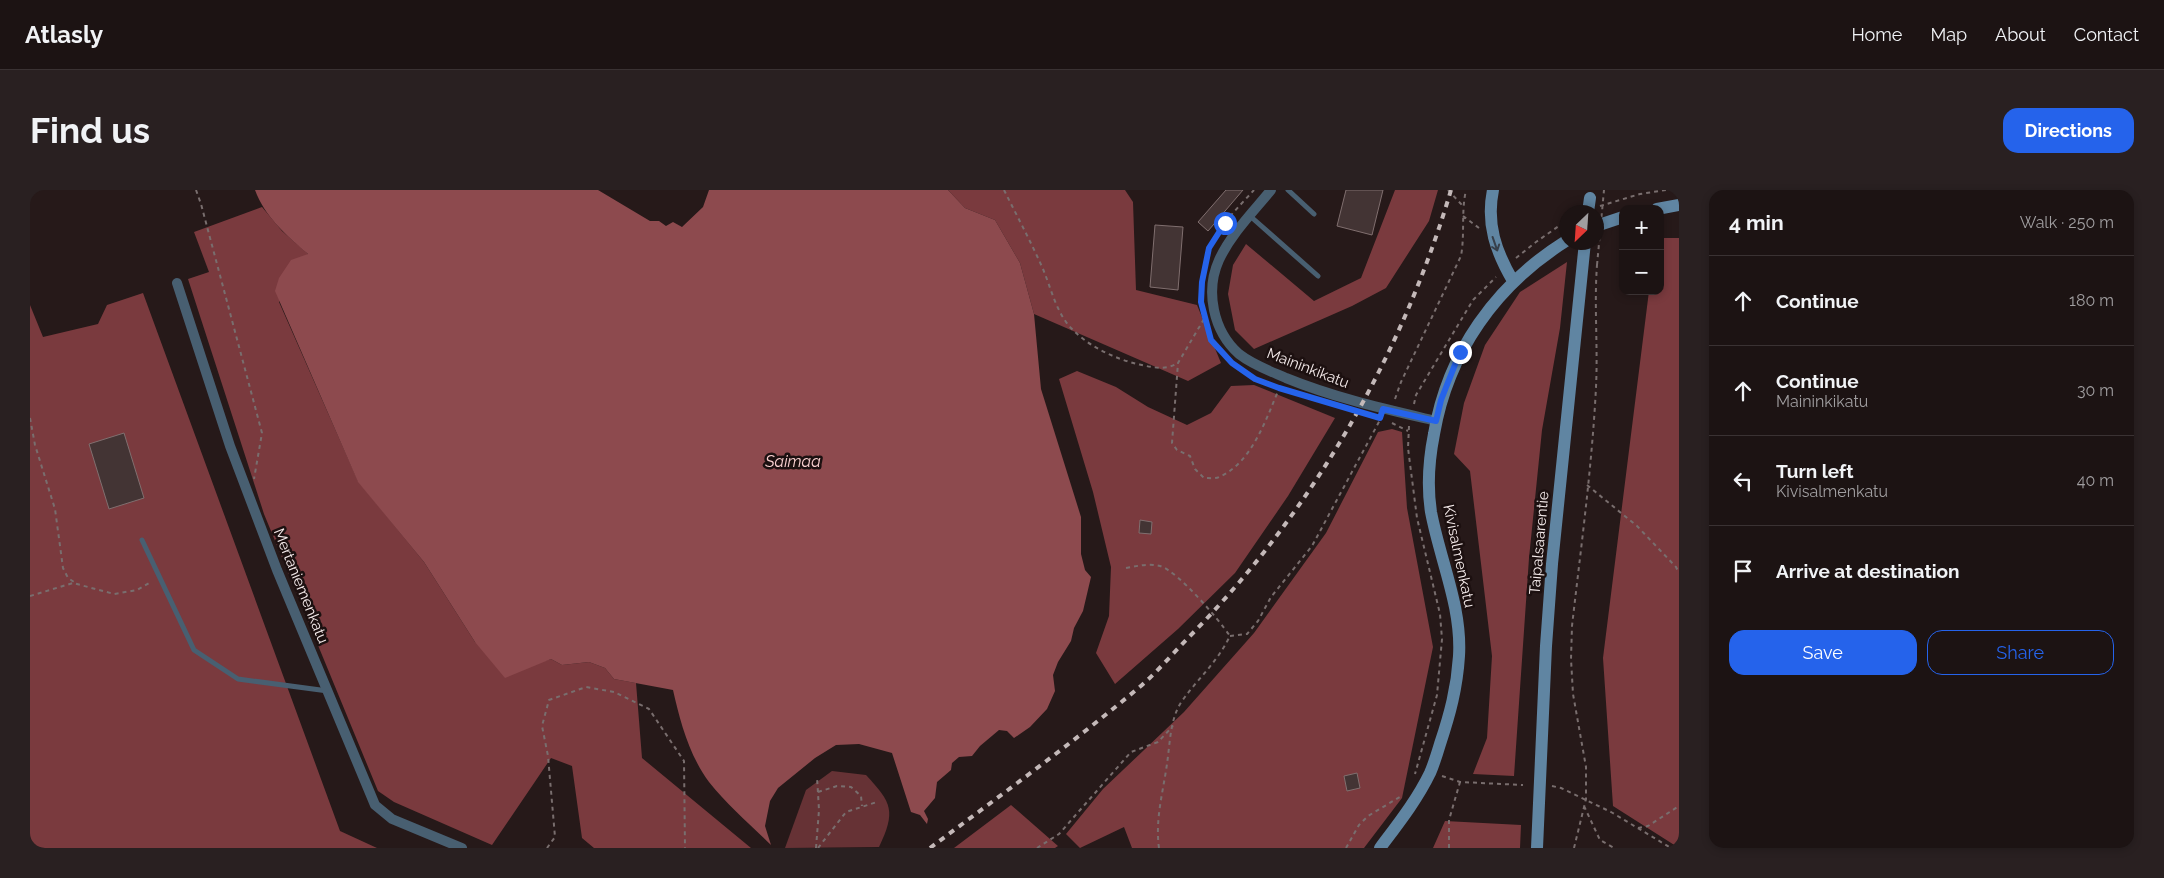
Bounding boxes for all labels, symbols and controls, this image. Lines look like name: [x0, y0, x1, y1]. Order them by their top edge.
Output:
text: Atlasly: [25, 20, 103, 49]
text: Home: [1851, 24, 1902, 45]
text: Map: [1930, 24, 1967, 45]
text: About: [1995, 24, 2046, 45]
text: Contact: [2074, 24, 2139, 45]
button: Directions: [2003, 108, 2134, 153]
text: Find us: [30, 110, 150, 151]
north arrow: [1559, 205, 1604, 250]
map controls: [1619, 205, 1664, 295]
button: +: [1619, 205, 1664, 250]
text: 4 min: [1729, 210, 1784, 235]
route start: [1214, 212, 1237, 235]
text: Walk · 250 m: [2020, 213, 2114, 232]
one-way arrow: [1491, 235, 1500, 251]
button: −: [1619, 250, 1664, 295]
icon: ahead: [1729, 287, 1757, 315]
text: Continue: [1776, 290, 1859, 312]
text: 180 m: [2069, 291, 2114, 310]
route end: [1449, 341, 1472, 364]
street label: Maininkikatu: [1264, 344, 1352, 392]
text: Continue: [1776, 370, 1859, 392]
icon: ahead: [1729, 377, 1757, 405]
text: 30 m: [2077, 381, 2114, 400]
text: Maininkikatu: [1776, 392, 1868, 411]
water label: Saimaa: [764, 452, 821, 471]
text: Turn left: [1776, 460, 1853, 482]
icon: left: [1729, 467, 1757, 495]
text: 40 m: [2077, 471, 2114, 490]
text: Kivisalmenkatu: [1776, 482, 1888, 501]
street label: Taipalsaarentie: [1526, 490, 1553, 595]
street label: Kivisalmenkatu: [1439, 503, 1479, 609]
street label: Mertaniemenkatu: [270, 526, 332, 646]
icon: arrive: [1729, 557, 1757, 585]
text: Arrive at destination: [1776, 560, 1960, 582]
button: Save: [1729, 630, 1917, 675]
button: Share: [1927, 630, 2114, 675]

